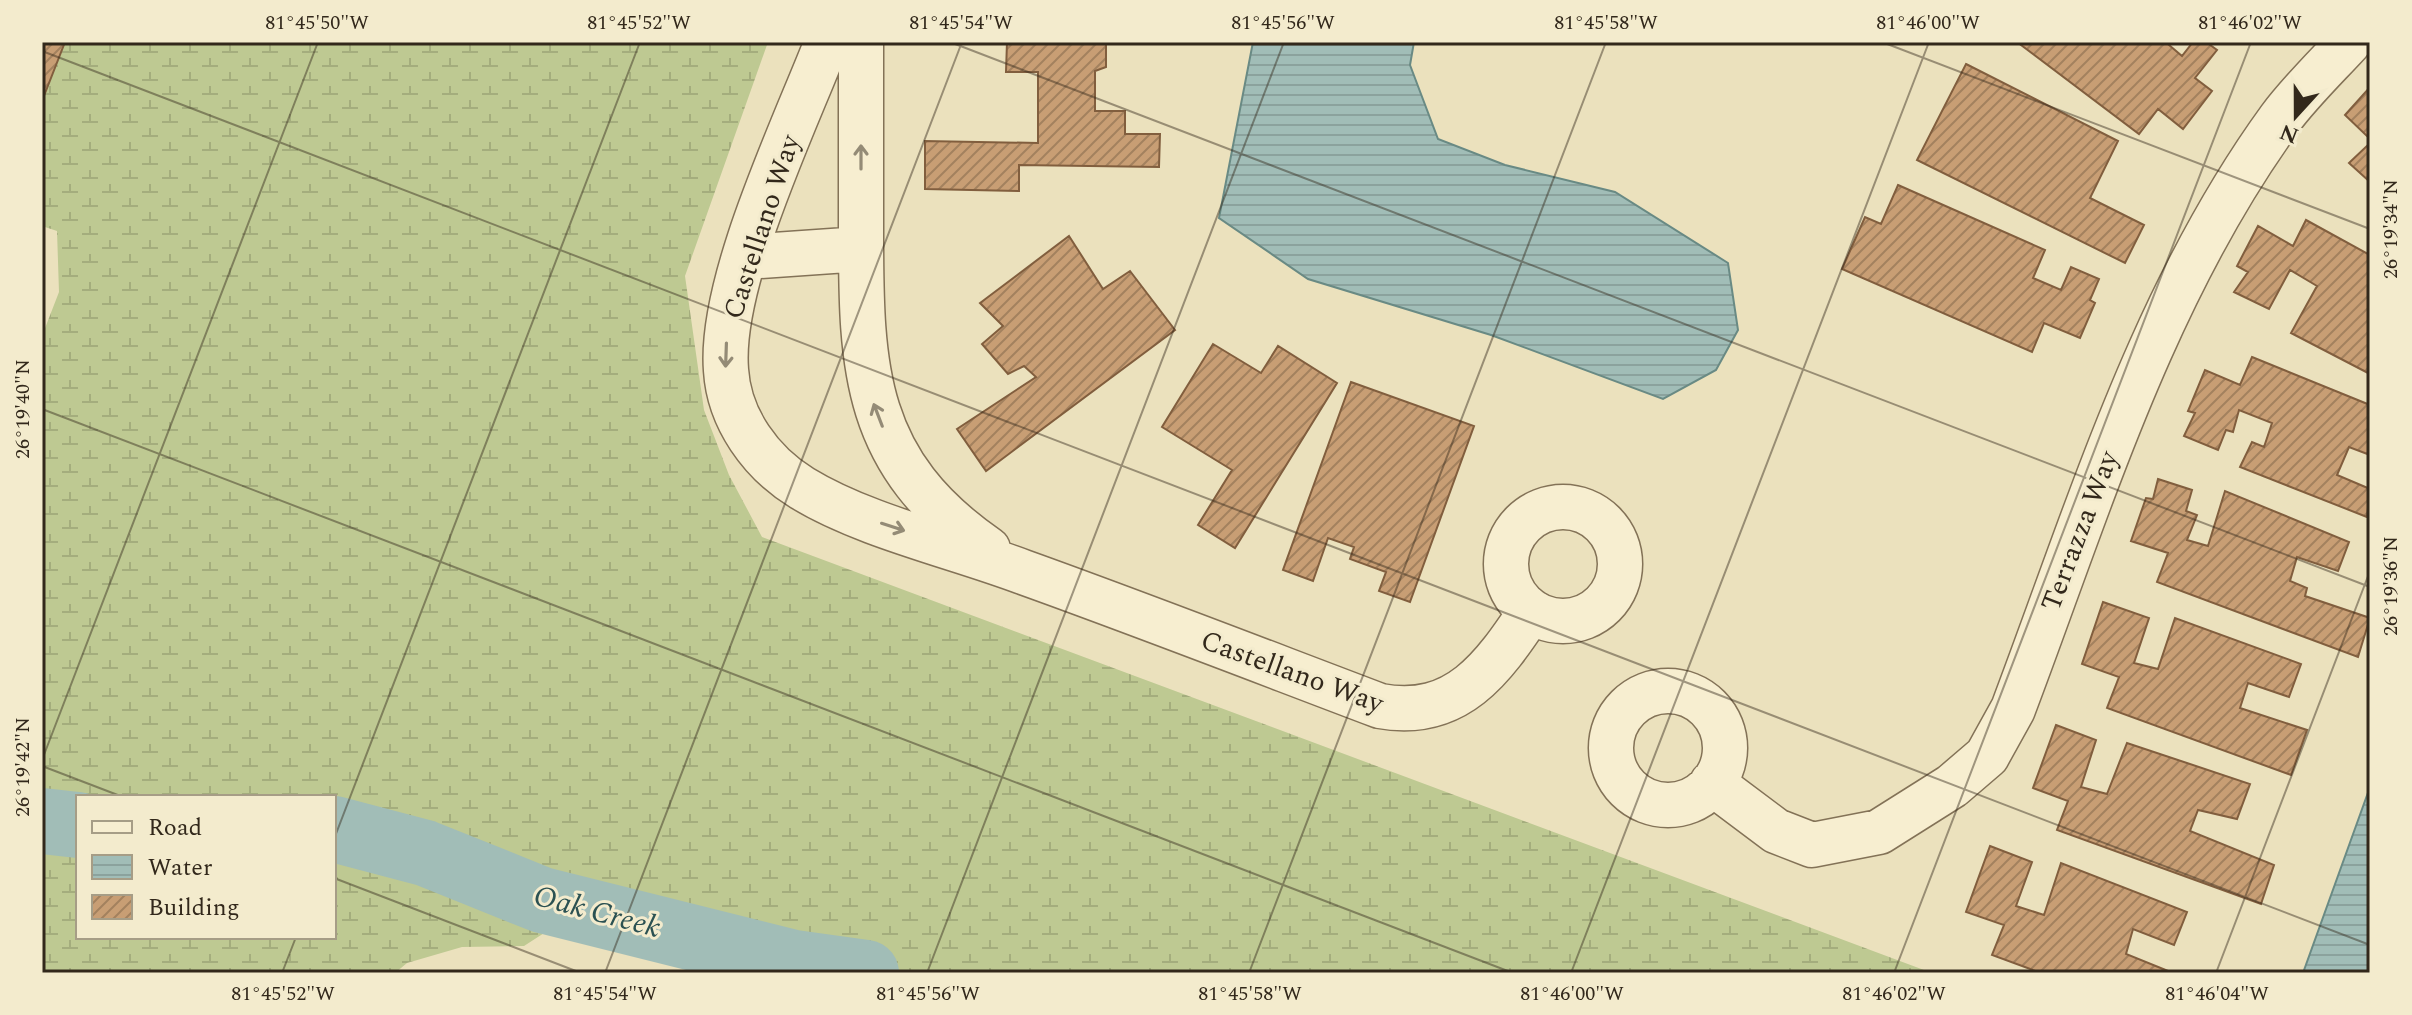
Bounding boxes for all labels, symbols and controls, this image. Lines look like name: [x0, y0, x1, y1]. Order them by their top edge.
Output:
text: 81°45'50"W: [265, 8, 369, 38]
text: 81°45'52"W: [587, 8, 691, 38]
text: 81°45'54"W: [909, 8, 1013, 38]
text: 81°45'56"W: [1231, 8, 1335, 38]
text: 81°45'58"W: [1554, 8, 1658, 38]
text: 81°46'00"W: [1876, 8, 1980, 38]
text: 81°46'02"W: [2198, 8, 2302, 38]
north arrow: [2256, 76, 2336, 156]
text: N: [2275, 115, 2304, 152]
street label: Castellano Way: [712, 128, 813, 325]
one-way arrow: [853, 144, 869, 171]
text: 26°19'34"N: [2376, 179, 2406, 279]
one-way arrow: [718, 341, 733, 368]
text: 26°19'40"N: [8, 359, 38, 459]
one-way arrow: [870, 403, 885, 428]
street label: Terrazza Way: [2030, 443, 2131, 617]
one-way arrow: [880, 520, 905, 535]
text: 26°19'36"N: [2376, 536, 2406, 636]
street label: Castellano Way: [1195, 619, 1391, 726]
text: 26°19'42"N: [8, 717, 38, 817]
legend: [76, 795, 336, 939]
text: Road: [148, 810, 202, 846]
text: Water: [148, 850, 212, 886]
water label: Oak Creek: [528, 873, 666, 951]
text: Building: [148, 890, 240, 926]
text: 81°45'52"W: [231, 979, 335, 1009]
text: 81°45'54"W: [553, 979, 657, 1009]
text: 81°45'56"W: [876, 979, 980, 1009]
text: 81°45'58"W: [1198, 979, 1302, 1009]
text: 81°46'00"W: [1520, 979, 1624, 1009]
text: 81°46'02"W: [1842, 979, 1946, 1009]
text: 81°46'04"W: [2165, 979, 2269, 1009]

